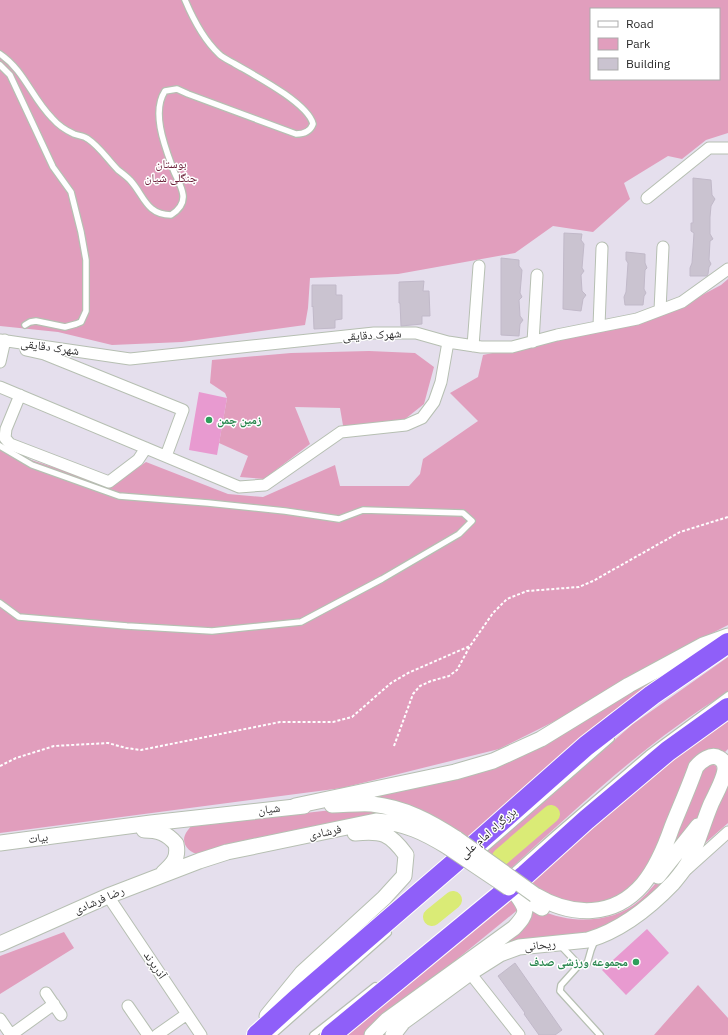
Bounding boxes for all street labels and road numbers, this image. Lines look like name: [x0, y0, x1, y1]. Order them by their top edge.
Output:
street label: شهرک دقایقی: [342, 325, 402, 344]
street label: شهرک دقایقی: [20, 335, 80, 358]
street label: شیان: [257, 800, 281, 818]
street label: بزرگراه امام علی: [456, 804, 520, 862]
street label: فرشادی: [307, 821, 343, 842]
street label: بیات: [27, 829, 49, 847]
street label: رضا فرشادی: [71, 882, 127, 917]
street label: ریحانی: [524, 935, 557, 954]
street label: آذرپرند: [141, 948, 171, 982]

